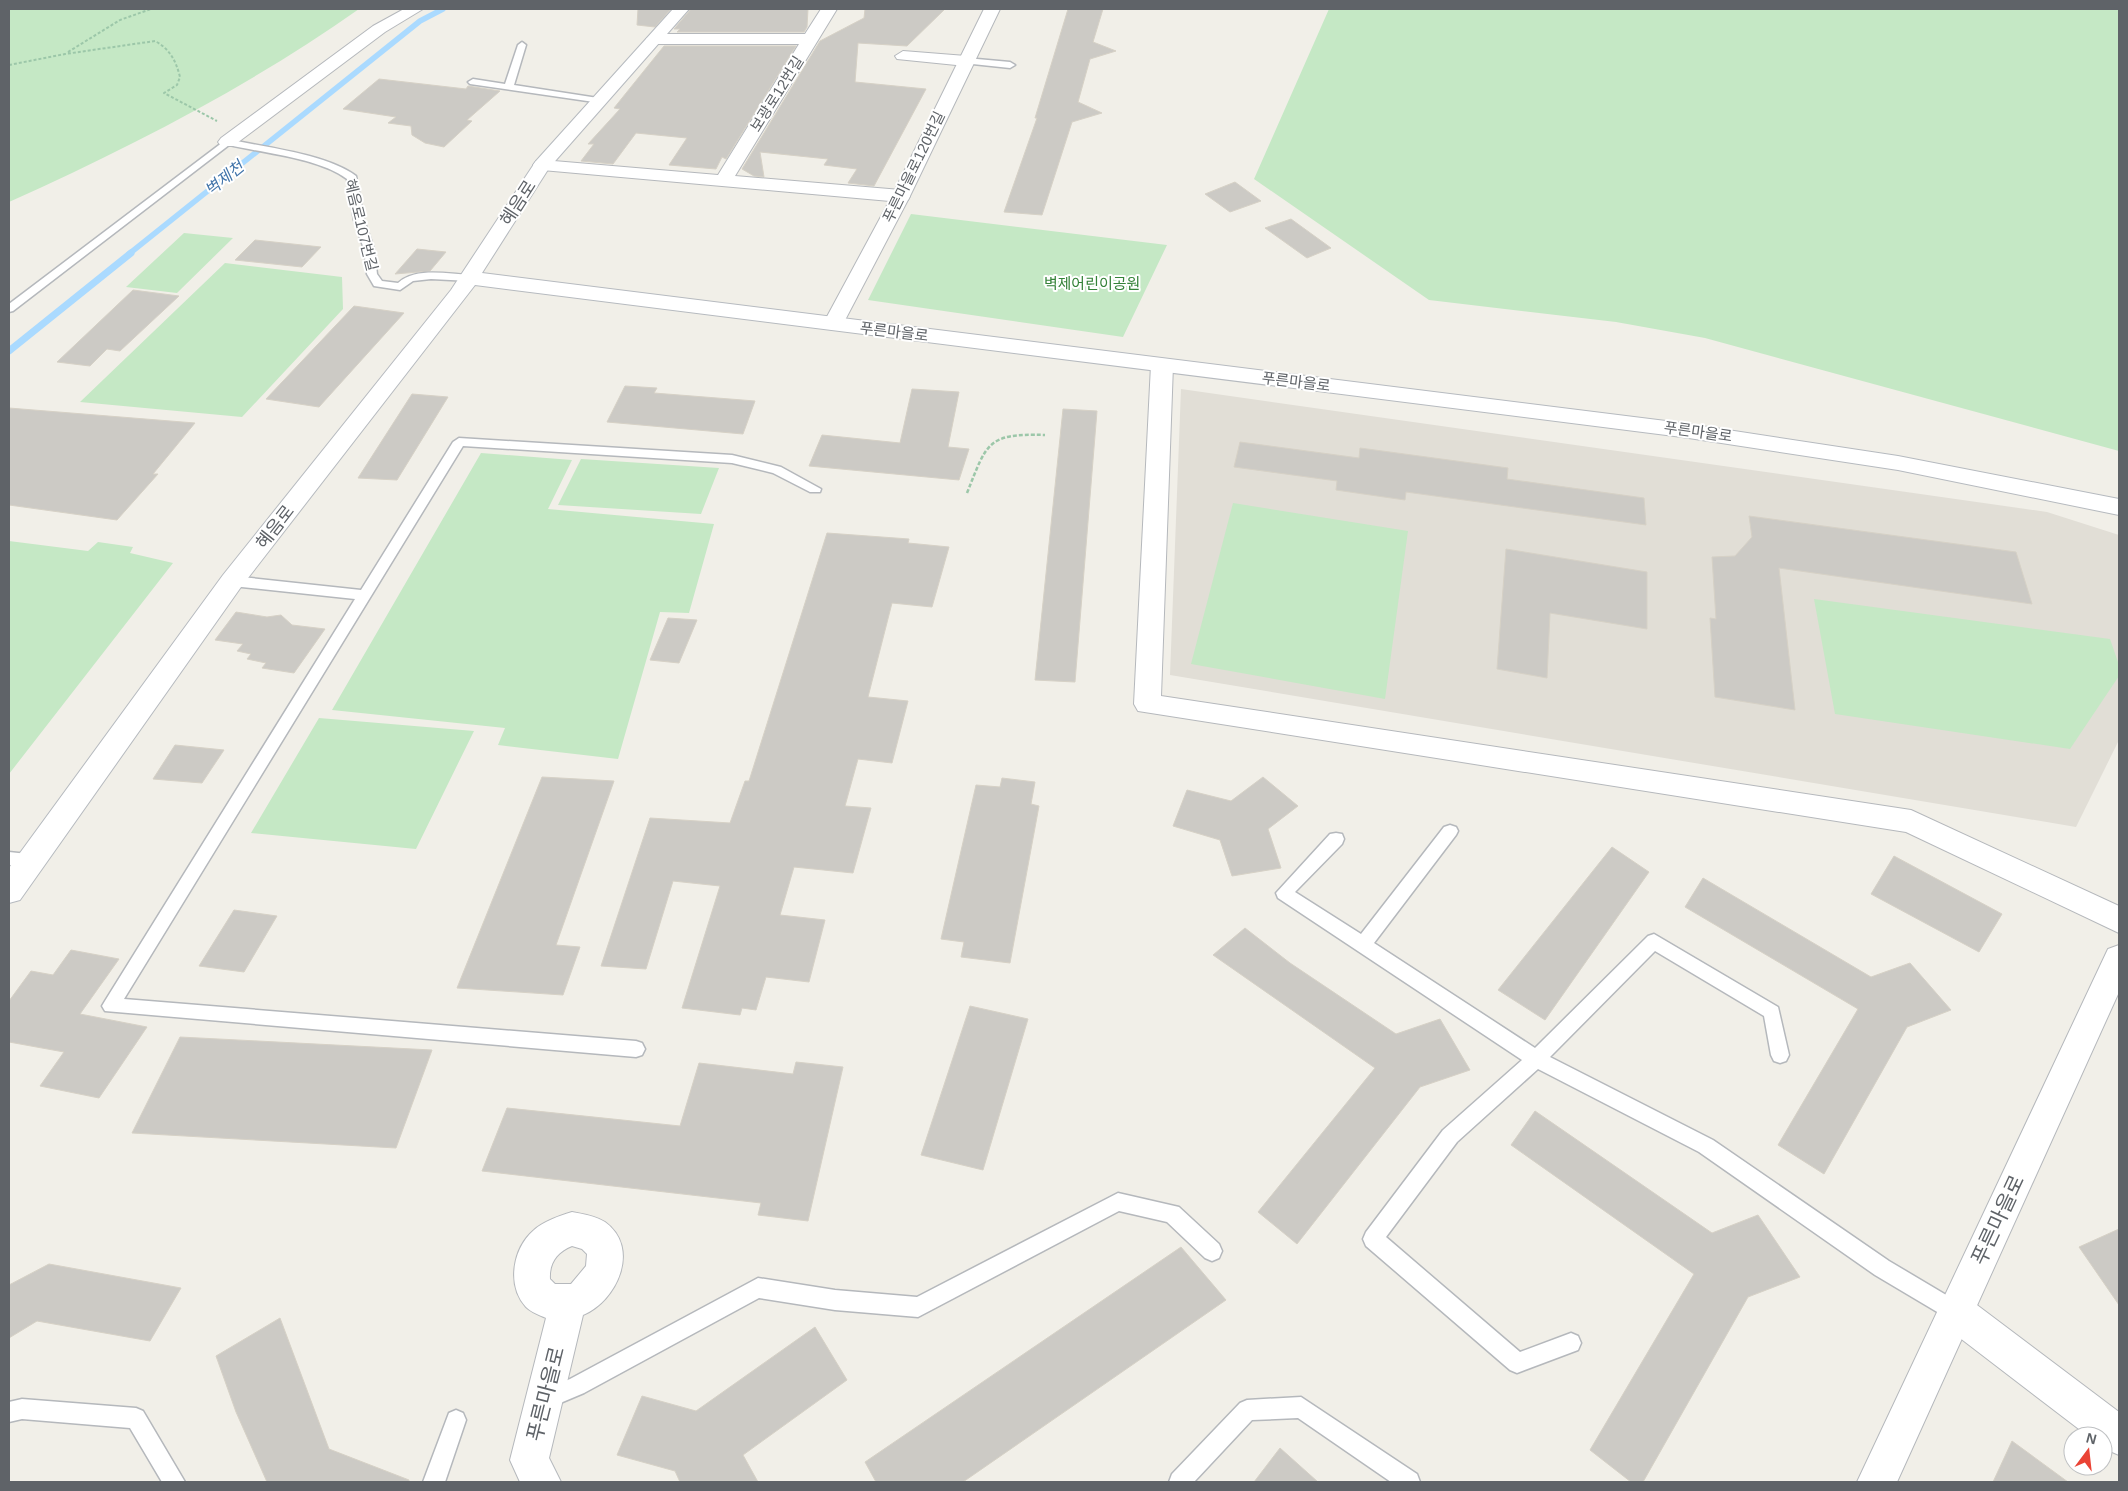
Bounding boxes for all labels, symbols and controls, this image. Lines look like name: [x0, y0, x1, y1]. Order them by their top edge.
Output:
street label: 보광로12번길: [747, 53, 806, 135]
street label: 푸른마을로120번길: [879, 108, 948, 225]
water label: 벽제천: [202, 156, 249, 199]
street label: 혜음로107번길: [342, 177, 381, 273]
street label: 혜음로: [496, 177, 540, 229]
park label: 벽제어린이공원: [1044, 275, 1140, 292]
street label: 푸른마을로: [859, 319, 929, 344]
street label: 푸른마을로: [1261, 369, 1331, 394]
street label: 푸른마을로: [1663, 418, 1733, 445]
street label: 혜음로: [252, 501, 298, 553]
street label: 푸른마을로: [1967, 1171, 2028, 1268]
street label: 푸른마을로: [523, 1344, 568, 1444]
north arrow: [2063, 1426, 2113, 1476]
text: N: [2084, 1429, 2098, 1447]

